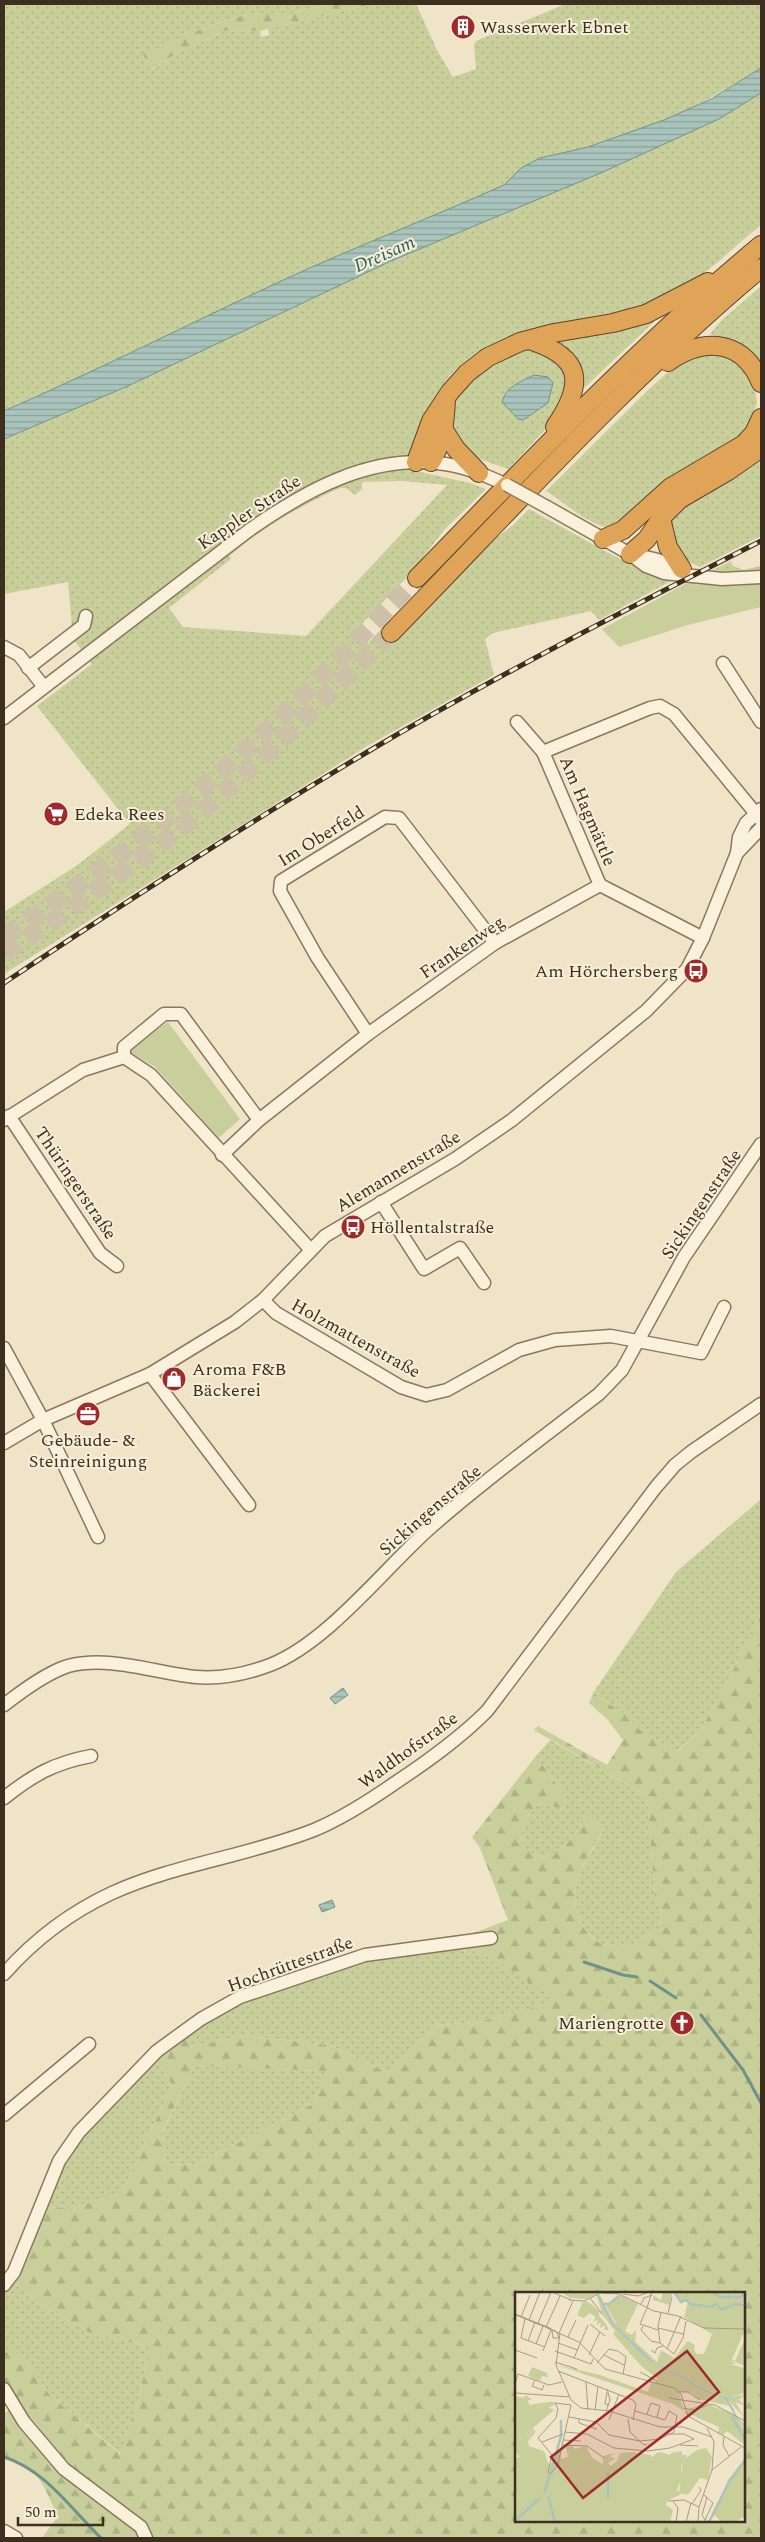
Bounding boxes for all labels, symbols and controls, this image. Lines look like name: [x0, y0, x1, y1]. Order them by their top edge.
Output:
building icon: Wasserwerk Ebnet: [450, 14, 476, 40]
place label: Wasserwerk Ebnet: [480, 14, 629, 41]
water label: Dreisam: [349, 228, 420, 281]
street label: Kappler Straße: [192, 468, 306, 557]
street label: Am Hagmättle: [552, 752, 623, 870]
street label: Im Oberfeld: [273, 799, 370, 874]
supermarket icon: Edeka Rees: [43, 801, 69, 827]
place label: Edeka Rees: [74, 801, 165, 828]
street label: Frankenweg: [414, 909, 510, 986]
place label: Am Hörchersberg: [535, 958, 678, 985]
bus stop icon: Am Hörchersberg: [683, 958, 709, 984]
street label: Thüringerstraße: [28, 1121, 123, 1245]
street label: Alemannenstraße: [331, 1123, 466, 1219]
street label: Sickingenstraße: [654, 1144, 748, 1265]
bus stop icon: Höllentalstraße: [340, 1214, 366, 1240]
place label: Höllentalstraße: [370, 1214, 494, 1241]
street label: Holzmattenstraße: [286, 1292, 425, 1385]
place label: Aroma F&B Bäckerei: [192, 1356, 286, 1404]
shop icon: Aroma F&B Bäckerei: [161, 1366, 187, 1392]
office icon: Gebäude- & Steinreinigung: [75, 1401, 101, 1427]
place label: Gebäude- & Steinreinigung: [29, 1427, 147, 1475]
street label: Sickingenstraße: [373, 1458, 488, 1563]
street label: Waldhofstraße: [353, 1705, 464, 1796]
street label: Hochrüttestraße: [224, 1929, 357, 2000]
place label: Mariengrotte: [558, 2010, 664, 2037]
church icon: Mariengrotte: [669, 2010, 695, 2036]
inset map: [515, 2292, 745, 2522]
scale bar: [18, 2494, 102, 2526]
text: 50 m: [25, 2501, 57, 2524]

